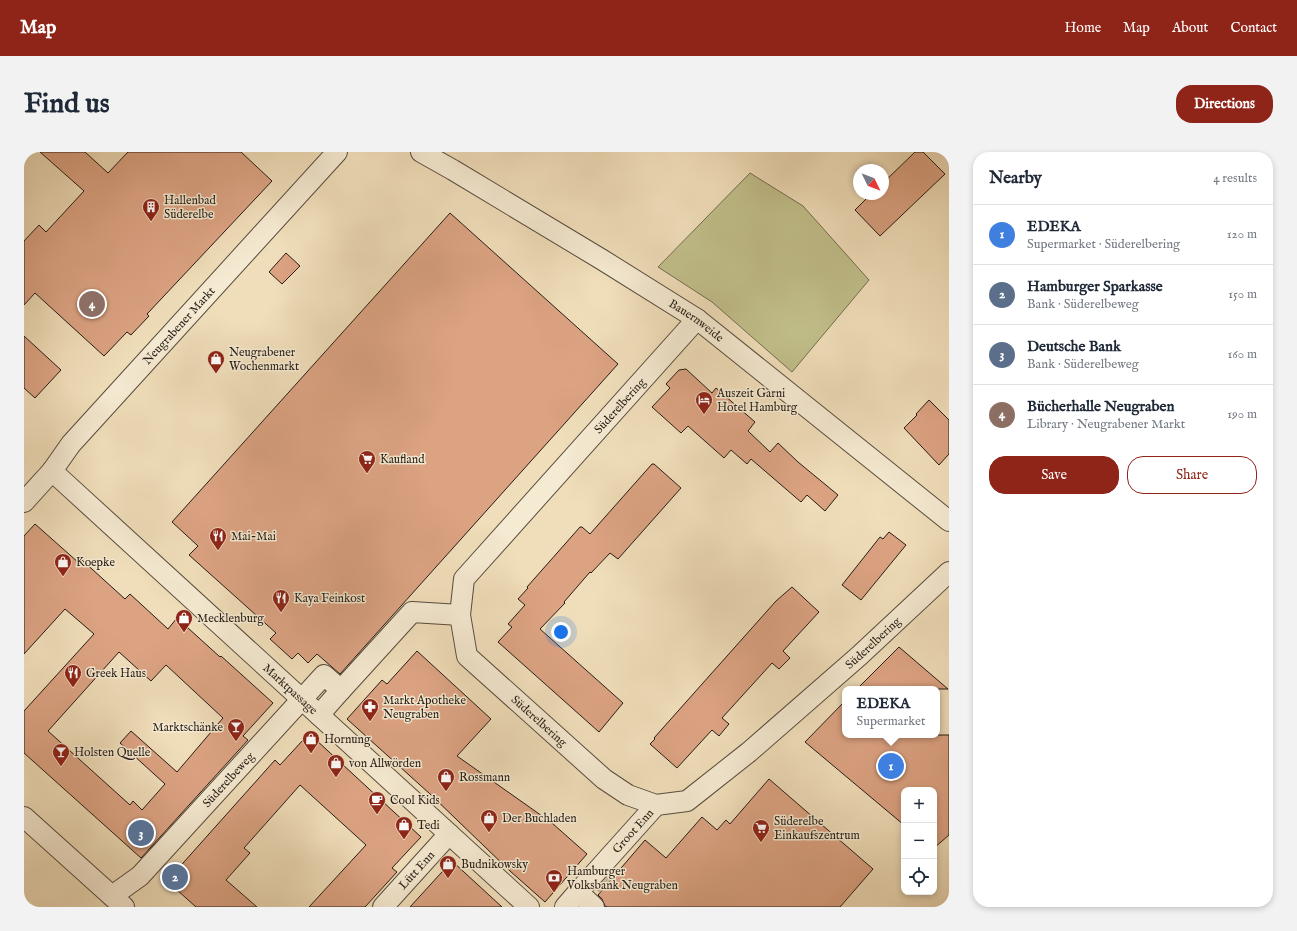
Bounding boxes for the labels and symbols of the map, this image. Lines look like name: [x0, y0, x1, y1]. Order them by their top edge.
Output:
north arrow: [853, 164, 889, 200]
place label: Hallenbad Süderelbe: [164, 193, 216, 222]
building icon: Hallenbad Süderelbe: [141, 197, 161, 222]
street label: Neugrabener Markt: [140, 283, 218, 368]
pin: 4: [79, 289, 105, 319]
street label: Bauernweide: [666, 296, 727, 345]
place label: Neugrabener Wochenmarkt: [229, 345, 299, 374]
shop icon: Neugrabener Wochenmarkt: [206, 349, 226, 374]
street label: Süderelbering: [591, 375, 649, 437]
place label: Auszeit Garni Hotel Hamburg: [716, 386, 798, 415]
hotel icon: Auszeit Garni Hotel Hamburg: [694, 390, 714, 415]
supermarket icon: Kaufland: [357, 449, 377, 474]
place label: Kaufland: [380, 452, 425, 467]
restaurant icon: Mai-Mai: [208, 526, 228, 551]
place label: Mai-Mai: [231, 529, 276, 544]
shop icon: Koepke: [53, 552, 73, 577]
place label: Koepke: [76, 555, 115, 571]
restaurant icon: Kaya Feinkost: [271, 588, 291, 613]
place label: Kaya Feinkost: [294, 591, 365, 606]
shop icon: Mecklenburg: [174, 608, 194, 633]
place label: Mecklenburg: [197, 611, 264, 626]
street label: Süderelbering: [842, 613, 904, 672]
your location: [551, 622, 571, 642]
street label: Marktpassage: [260, 660, 321, 718]
restaurant icon: Greek Haus: [63, 663, 83, 688]
place label: Greek Haus: [86, 666, 146, 681]
street label: Süderelbering: [508, 692, 571, 750]
place label: Markt Apotheke Neugraben: [383, 693, 466, 722]
pharmacy icon: Markt Apotheke Neugraben: [360, 697, 380, 722]
bar icon: Marktschänke: [226, 717, 246, 742]
place label: Marktschänke: [152, 720, 223, 735]
shop icon: Hornung: [301, 729, 321, 754]
place label: Hornung: [324, 732, 371, 747]
bar icon: Holsten Quelle: [51, 742, 71, 767]
place label: Holsten Quelle: [74, 745, 151, 760]
street label: Süderelbeweg: [199, 749, 257, 810]
pin: 1: [878, 751, 904, 781]
shop icon: von Allwörden: [326, 753, 346, 778]
place label: von Allwörden: [349, 756, 422, 771]
shop icon: Rossmann: [436, 767, 456, 792]
place label: Rossmann: [459, 770, 511, 785]
cafe icon: Cool Kids: [367, 790, 387, 815]
place label: Cool Kids: [390, 793, 440, 808]
street label: Groot Enn: [609, 805, 657, 856]
shop icon: Der Buchladen: [479, 808, 499, 833]
place label: Der Buchladen: [502, 811, 577, 826]
place label: Süderelbe Einkaufszentrum: [774, 814, 860, 843]
shop icon: Tedi: [394, 815, 414, 840]
pin: 3: [128, 818, 154, 848]
place label: Tedi: [417, 818, 440, 833]
supermarket icon: Süderelbe Einkaufszentrum: [751, 818, 771, 843]
street label: Lütt Enn: [395, 847, 438, 892]
shop icon: Budnikowsky: [438, 854, 458, 879]
place label: Budnikowsky: [461, 857, 528, 872]
pin: 2: [162, 862, 188, 892]
place label: Hamburger Volksbank Neugraben: [566, 864, 678, 893]
bank icon: Hamburger Volksbank Neugraben: [544, 868, 564, 893]

